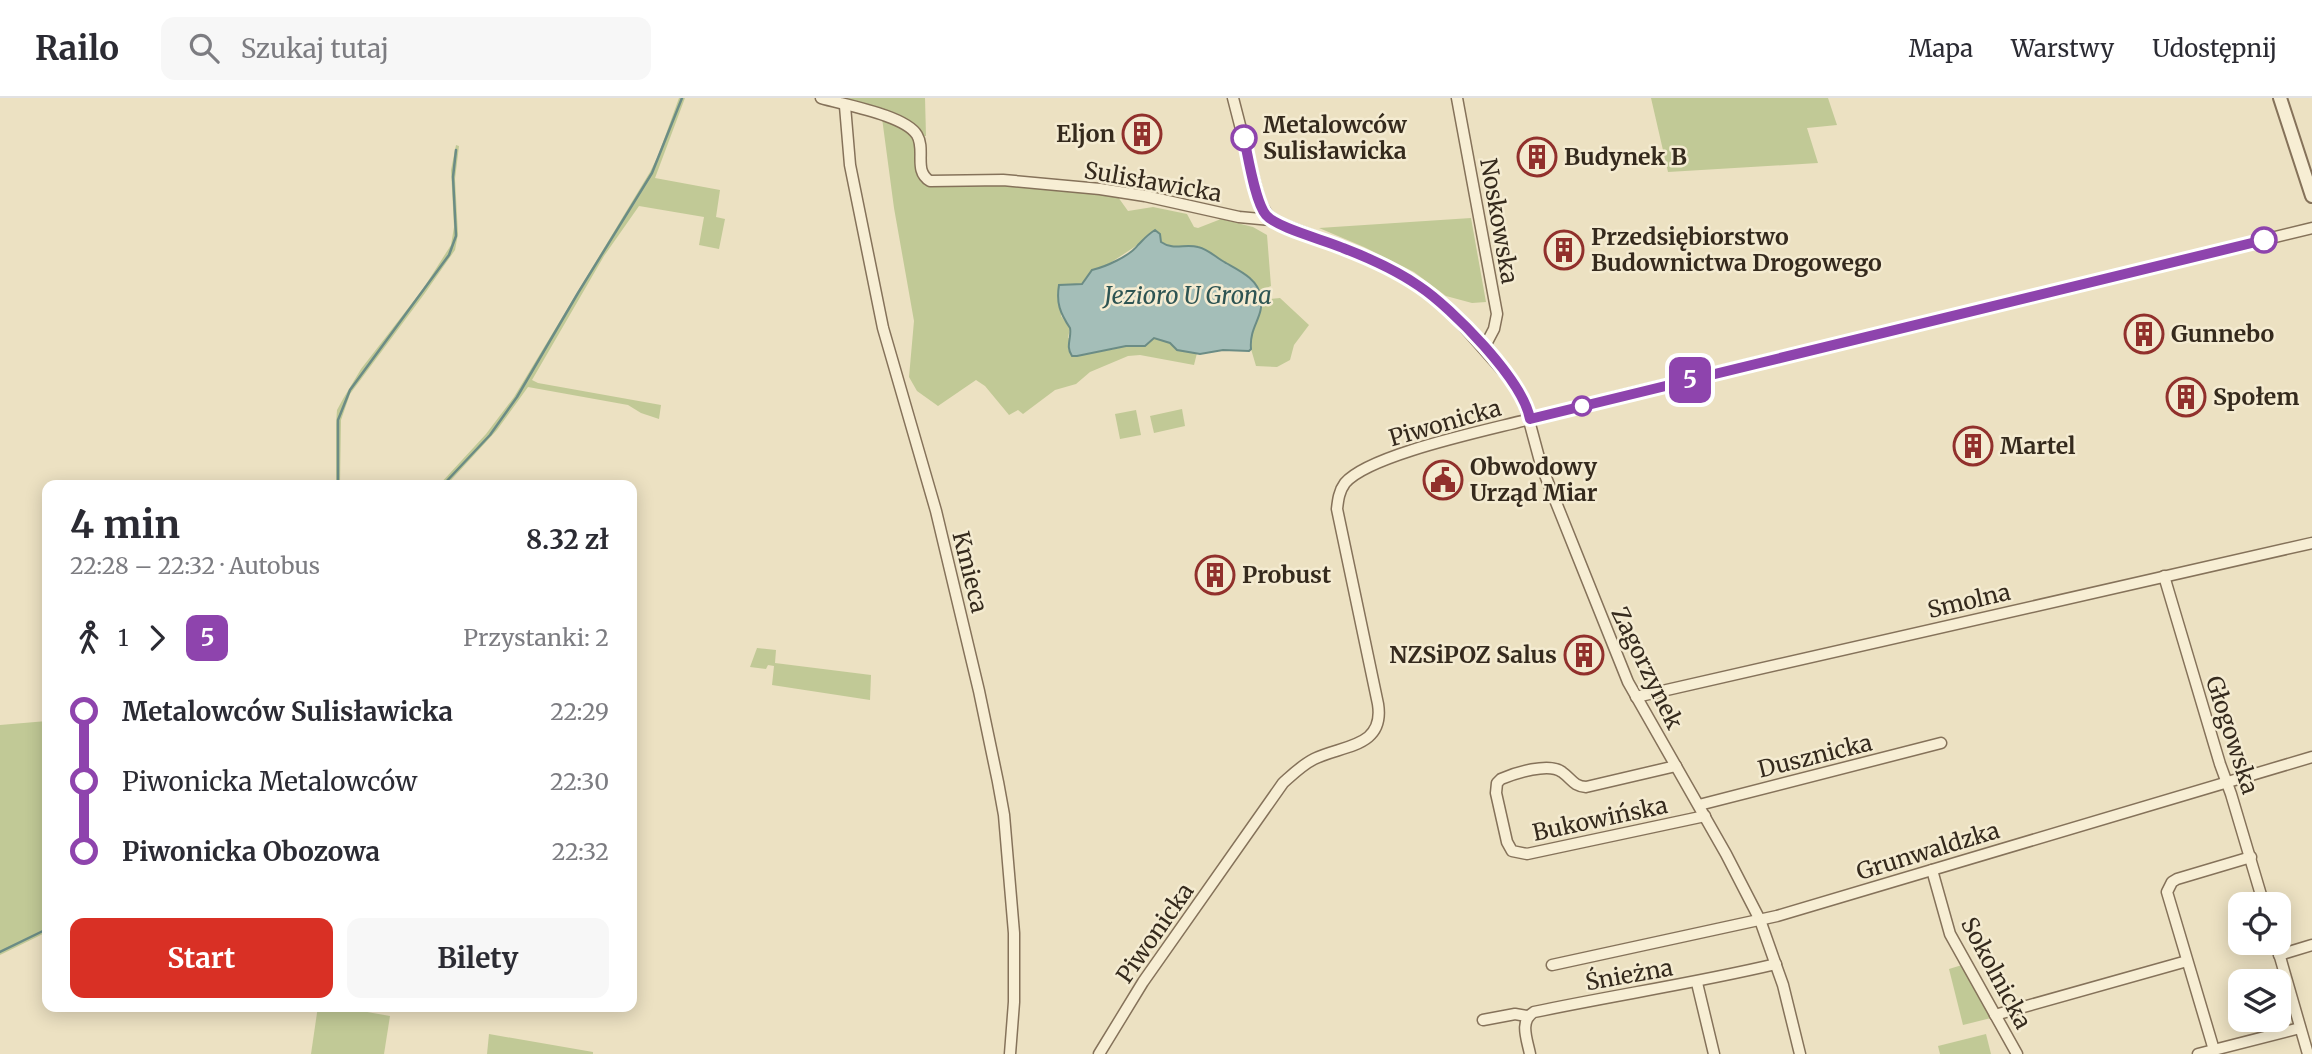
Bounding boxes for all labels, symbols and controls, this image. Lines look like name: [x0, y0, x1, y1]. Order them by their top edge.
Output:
search box: [161, 17, 651, 80]
text: Railo: [35, 28, 119, 69]
icon: search: [185, 29, 223, 67]
text: Szukaj tutaj: [241, 32, 389, 65]
text: Mapa: [1909, 33, 1973, 64]
text: Warstwy: [2011, 33, 2114, 64]
text: Udostępnij: [2152, 33, 2277, 64]
place label: Metalowców Sulisławicka: [1263, 110, 1408, 165]
building icon: Eljon: [1121, 113, 1163, 155]
place label: Eljon: [1056, 119, 1115, 148]
marker: Metalowców Sulisławicka: [1231, 125, 1257, 151]
building icon: Budynek B: [1516, 136, 1558, 178]
place label: Budynek B: [1564, 142, 1687, 171]
street label: Sulisławicka: [1082, 155, 1224, 208]
street label: Noskowska: [1474, 156, 1525, 286]
place label: Przedsiębiorstwo Budownictwa Drogowego: [1591, 222, 1882, 277]
unlabelled marker: [2251, 227, 2277, 253]
building icon: Przedsiębiorstwo Budownictwa Drogowego: [1543, 229, 1585, 271]
water label: Jezioro U Grona: [1101, 280, 1272, 311]
building icon: Gunnebo: [2123, 313, 2165, 355]
place label: Gunnebo: [2171, 319, 2275, 348]
line badge: 5: [1667, 357, 1713, 403]
text: 5: [1683, 364, 1697, 395]
building icon: Społem: [2165, 376, 2207, 418]
place label: Społem: [2213, 382, 2299, 411]
street label: Piwonicka: [1385, 393, 1504, 452]
unlabelled marker: [1572, 396, 1592, 416]
building icon: Martel: [1952, 425, 1994, 467]
place label: Martel: [2000, 431, 2076, 460]
place label: Obwodowy Urząd Miar: [1470, 452, 1598, 507]
public building icon: Obwodowy Urząd Miar: [1422, 459, 1464, 501]
text: 4 min: [70, 501, 180, 548]
text: 8.32 zł: [526, 523, 609, 556]
street label: Kmieca: [946, 528, 995, 616]
text: 22:28 – 22:32 · Autobus: [70, 551, 320, 580]
building icon: Probust: [1194, 554, 1236, 596]
place label: Probust: [1242, 560, 1331, 589]
street label: Smolna: [1925, 577, 2013, 624]
street label: Zagorzynek: [1605, 602, 1690, 734]
icon: walk: [70, 619, 108, 657]
icon: forward: [138, 619, 176, 657]
text: 5: [200, 622, 214, 653]
text: 1: [118, 623, 128, 652]
text: Przystanki: 2: [463, 623, 609, 652]
building icon: NZSiPOZ Salus: [1563, 634, 1605, 676]
place label: NZSiPOZ Salus: [1389, 640, 1557, 669]
street label: Głogowska: [2200, 672, 2265, 798]
text: Metalowców Sulisławicka: [122, 695, 453, 728]
text: 22:29: [550, 697, 609, 726]
street label: Dusznicka: [1755, 727, 1875, 784]
text: Piwonicka Metalowców: [122, 765, 417, 798]
text: 22:30: [550, 767, 609, 796]
street label: Bukowińska: [1530, 790, 1670, 847]
street label: Grunwaldzka: [1853, 815, 2003, 886]
text: Piwonicka Obozowa: [122, 835, 380, 868]
text: 22:32: [552, 837, 609, 866]
street label: Piwonicka: [1110, 877, 1200, 988]
map controls: [2228, 892, 2291, 1032]
button: locate: [2228, 892, 2291, 955]
street label: Sokolnicka: [1955, 912, 2038, 1034]
button: Start: [70, 918, 333, 998]
button: Bilety: [347, 918, 609, 998]
street label: Śnieżna: [1583, 953, 1675, 996]
button: layers: [2228, 969, 2291, 1032]

